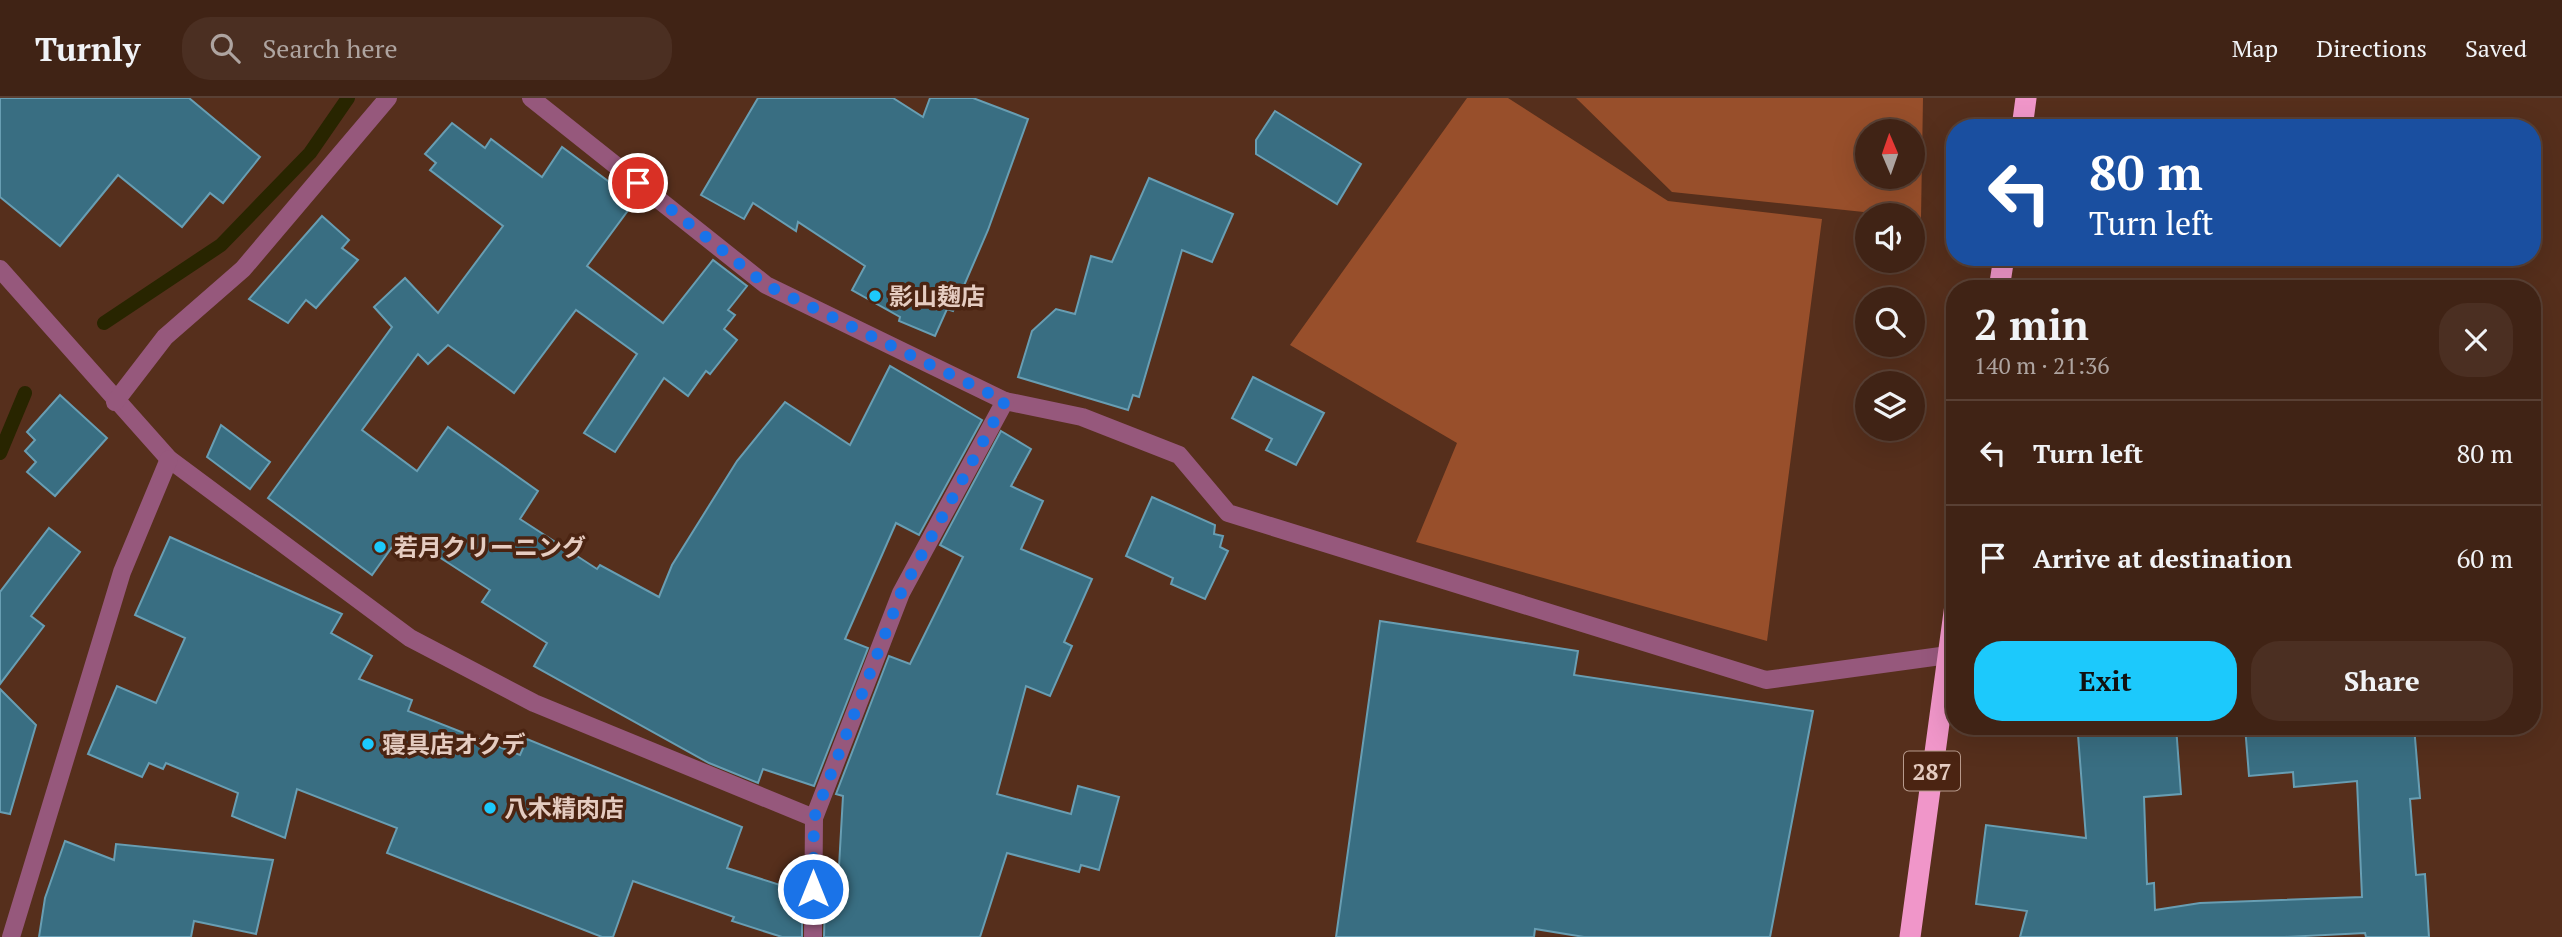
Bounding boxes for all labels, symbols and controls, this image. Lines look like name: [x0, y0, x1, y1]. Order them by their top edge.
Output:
search box: [182, 17, 672, 80]
text: Turnly: [35, 27, 140, 70]
icon: search: [206, 29, 244, 67]
text: Search here: [262, 31, 398, 65]
text: Map: [2232, 32, 2278, 64]
text: Directions: [2316, 32, 2427, 64]
text: Saved: [2465, 32, 2527, 64]
north arrow: [1855, 119, 1925, 189]
map controls: [1855, 119, 1925, 441]
text: 80 m: [2089, 139, 2203, 204]
icon: left: [1974, 147, 2065, 238]
pin: [608, 153, 668, 213]
icon: arrive: [619, 164, 657, 202]
text: Turn left: [2089, 202, 2213, 244]
button: sound: [1855, 203, 1925, 273]
place label: 影山麹店: [889, 280, 985, 312]
button: search: [1855, 287, 1925, 357]
marker: 影山麹店: [867, 288, 883, 304]
text: 2 min: [1974, 296, 2089, 352]
button: close: [2439, 303, 2513, 377]
text: 140 m · 21:36: [1974, 350, 2109, 381]
button: layers: [1855, 371, 1925, 441]
icon: left: [1974, 434, 2012, 472]
text: Turn left: [2033, 436, 2143, 470]
text: 80 m: [2457, 436, 2513, 470]
place label: 若月クリーニング: [394, 531, 586, 563]
marker: 若月クリーニング: [372, 539, 388, 555]
icon: arrive: [1974, 539, 2012, 577]
text: Arrive at destination: [2033, 541, 2292, 575]
text: 60 m: [2457, 541, 2513, 575]
button: Exit: [1974, 641, 2237, 721]
button: Share: [2251, 641, 2513, 721]
place label: 寝具店オクデ: [382, 728, 526, 760]
marker: 寝具店オクデ: [360, 736, 376, 752]
road number: 287: [1904, 751, 1960, 790]
place label: 八木精肉店: [504, 792, 624, 824]
marker: 八木精肉店: [482, 800, 498, 816]
position arrow: [776, 852, 850, 926]

